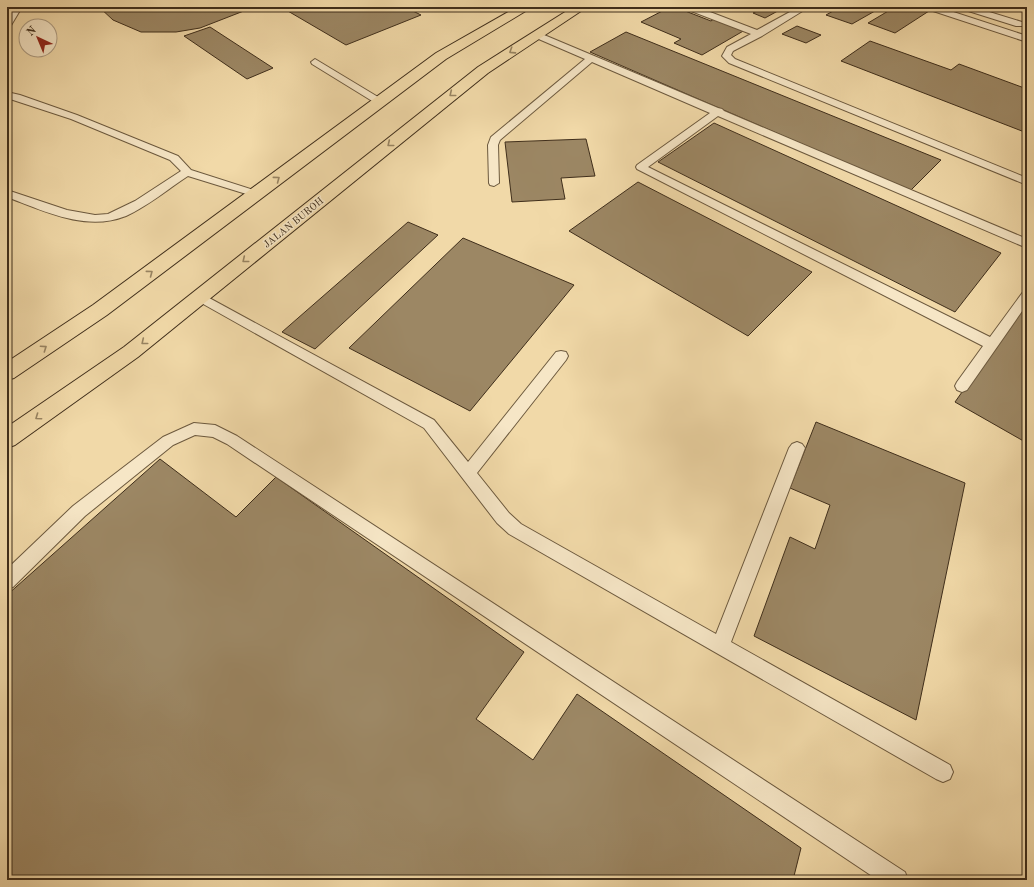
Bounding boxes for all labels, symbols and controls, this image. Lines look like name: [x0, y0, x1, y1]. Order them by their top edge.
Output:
north arrow: [18, 18, 58, 58]
text: N: [25, 25, 39, 39]
one-way arrow: [509, 46, 516, 53]
one-way arrow: [450, 90, 457, 97]
one-way arrow: [388, 139, 395, 146]
one-way arrow: [272, 176, 279, 183]
street label: JALAN BUROH: [262, 196, 326, 250]
one-way arrow: [243, 256, 250, 263]
one-way arrow: [146, 270, 153, 278]
one-way arrow: [141, 337, 149, 344]
one-way arrow: [39, 345, 46, 352]
one-way arrow: [35, 412, 42, 420]

